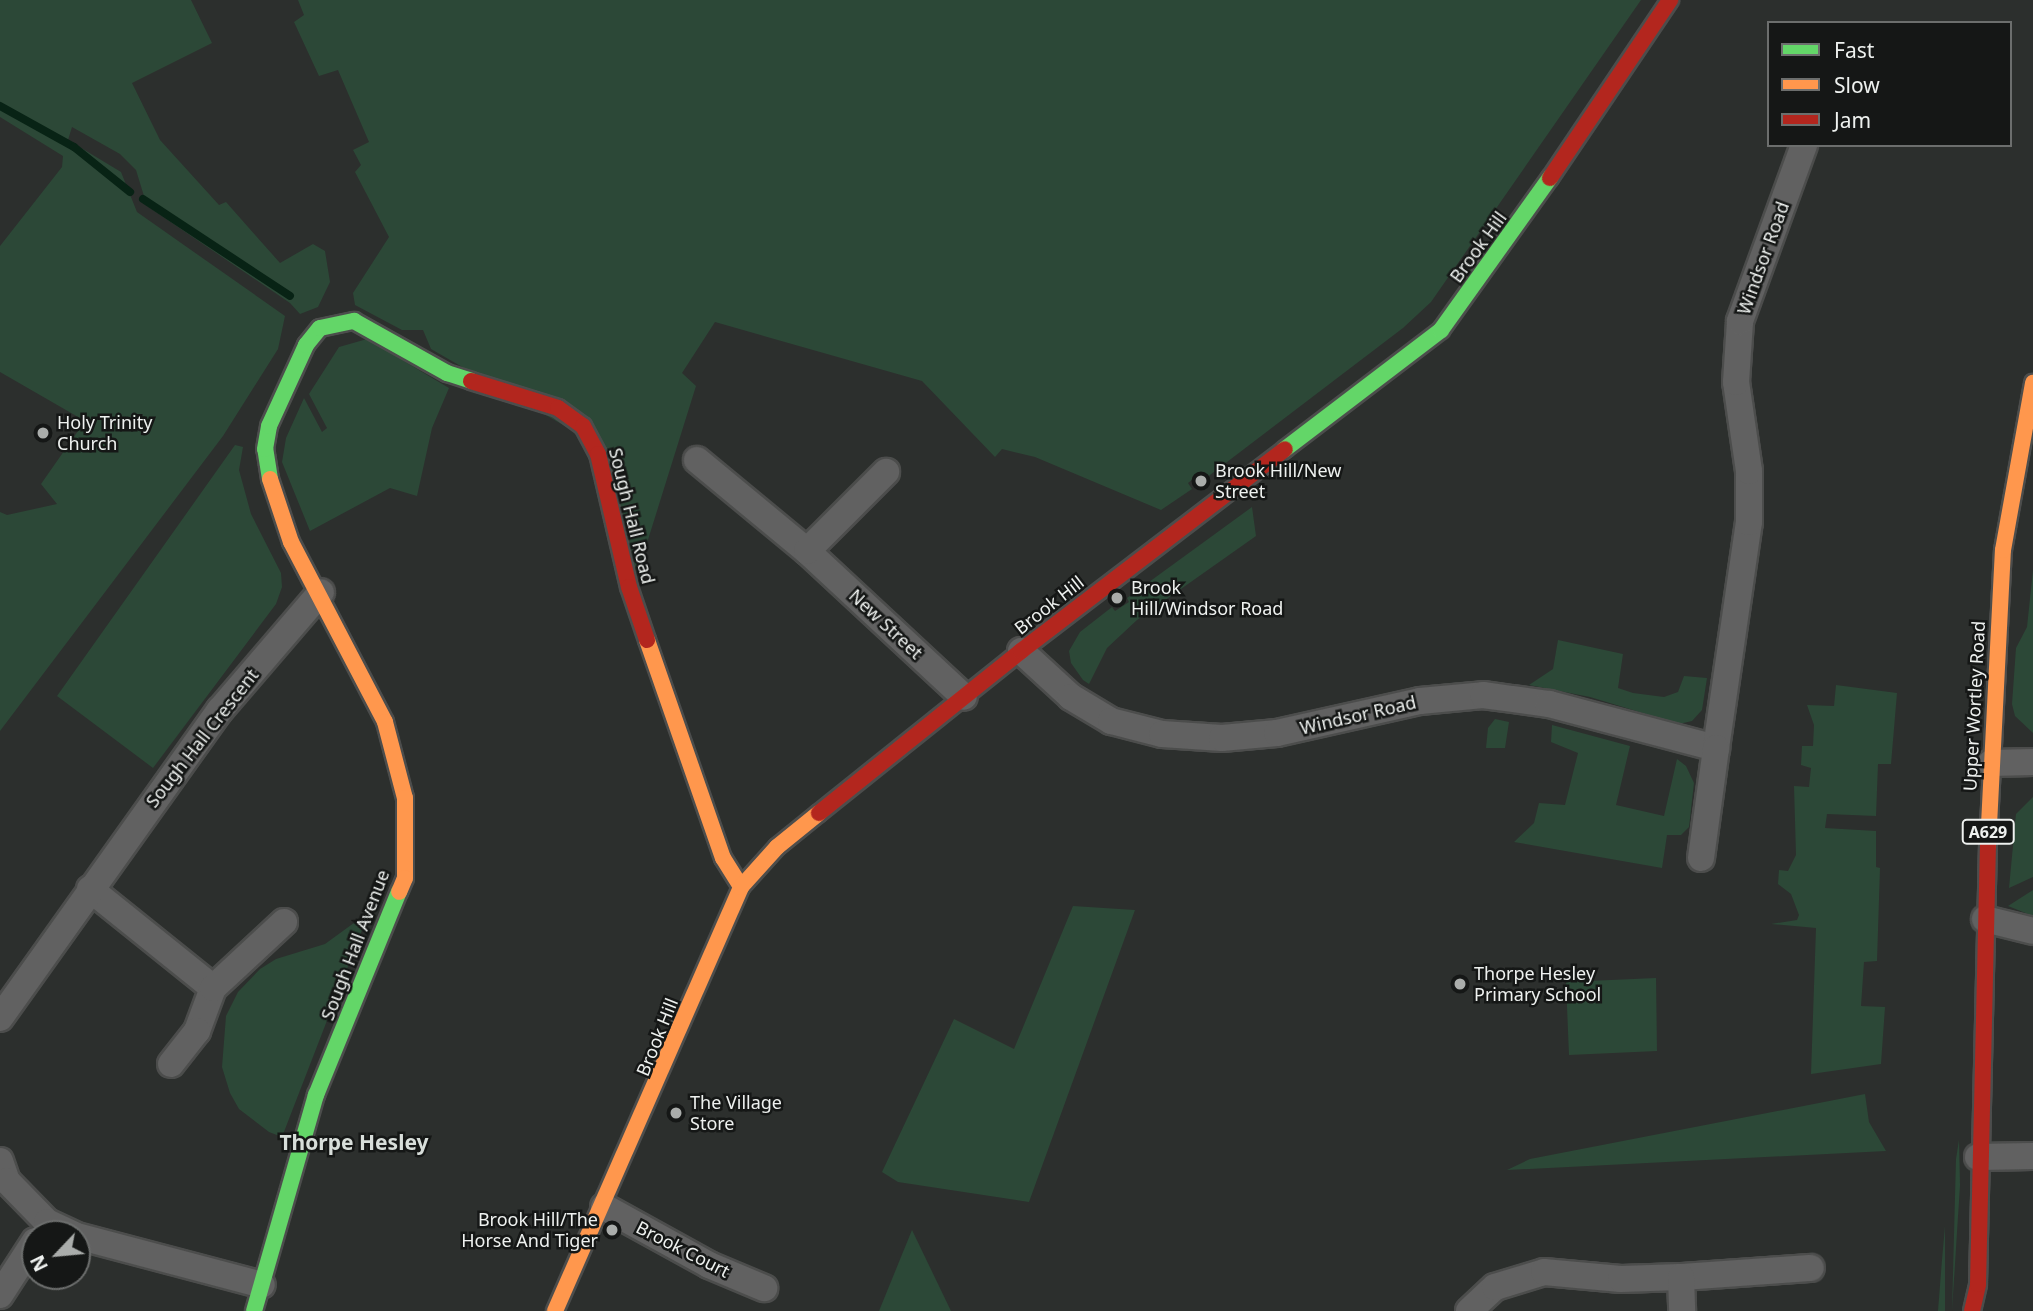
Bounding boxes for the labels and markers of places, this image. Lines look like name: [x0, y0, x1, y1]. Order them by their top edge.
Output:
place label: Holy Trinity Church: [57, 412, 152, 454]
marker: Holy Trinity Church: [35, 425, 51, 441]
place label: Brook Hill/New Street: [1215, 460, 1341, 503]
marker: Brook Hill/New Street: [1193, 473, 1209, 489]
place label: Brook Hill/Windsor Road: [1131, 577, 1283, 620]
marker: Brook Hill/Windsor Road: [1109, 590, 1125, 606]
place label: Thorpe Hesley Primary School: [1474, 963, 1601, 1006]
marker: Thorpe Hesley Primary School: [1452, 976, 1468, 992]
place label: The Village Store: [690, 1092, 782, 1134]
marker: The Village Store: [668, 1105, 684, 1121]
place label: Brook Hill/The Horse And Tiger: [461, 1209, 598, 1252]
marker: Brook Hill/The Horse And Tiger: [604, 1222, 620, 1238]

